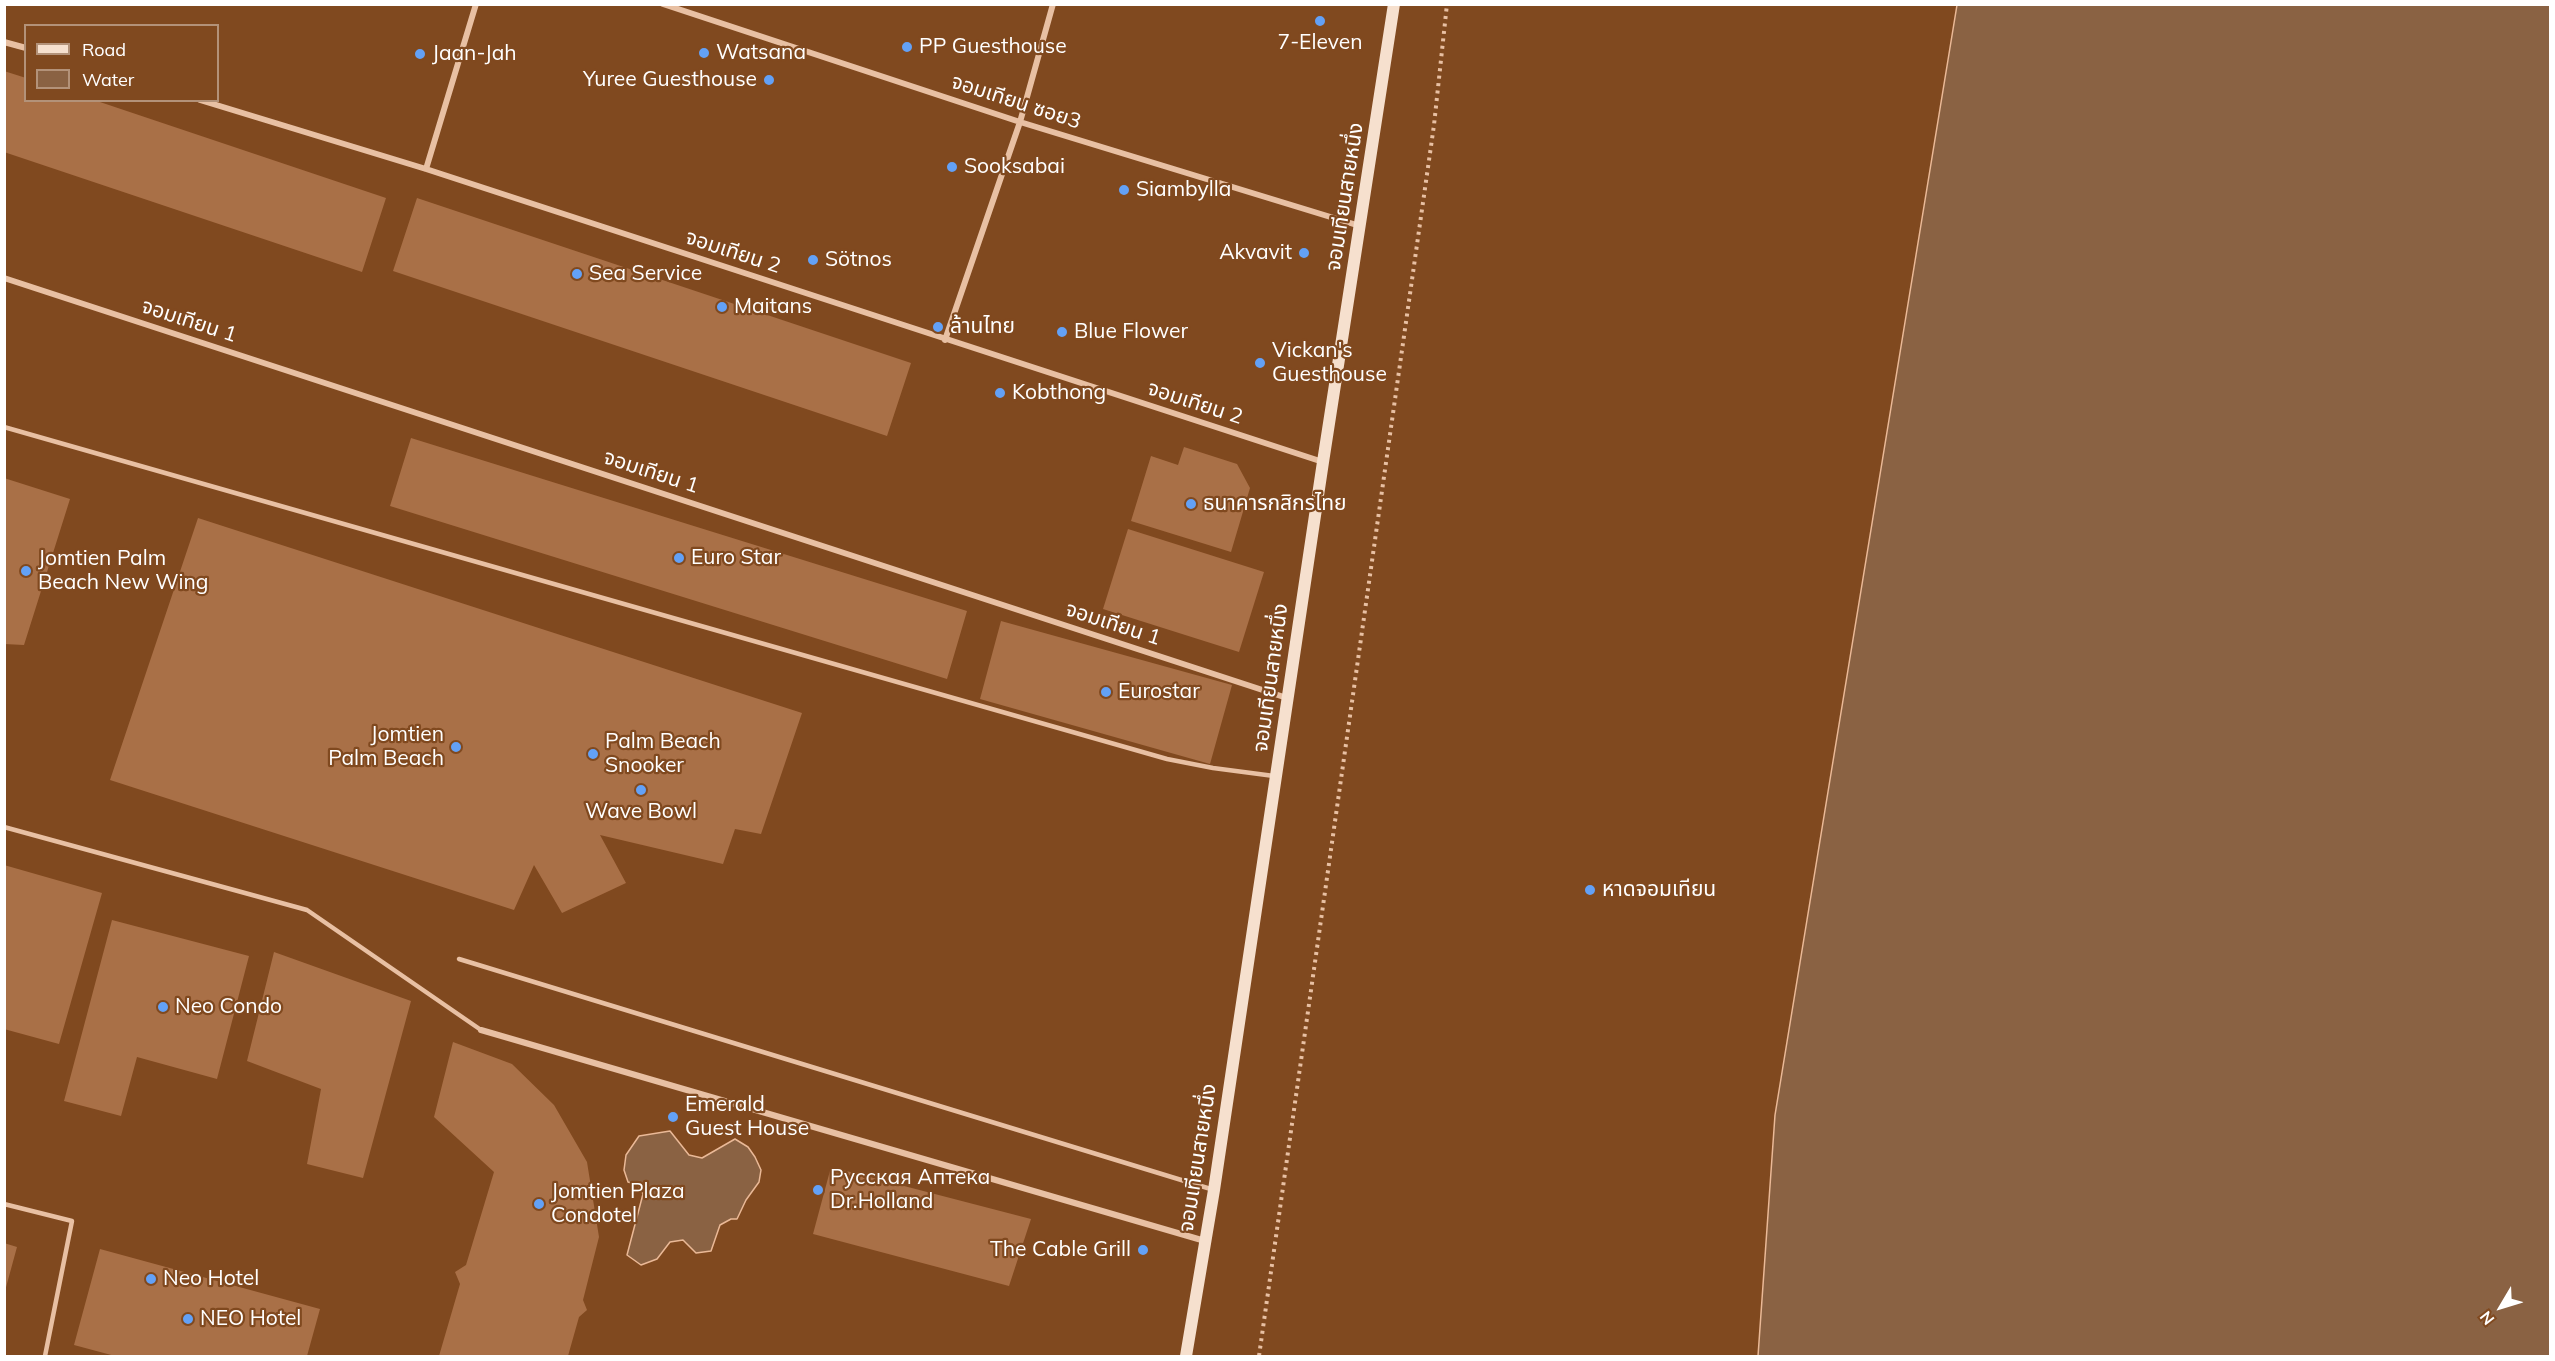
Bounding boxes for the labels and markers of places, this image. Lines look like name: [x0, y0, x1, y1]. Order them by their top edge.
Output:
marker: 7-Eleven: [1313, 14, 1327, 28]
place label: 7-Eleven: [1278, 30, 1362, 56]
place label: PP Guesthouse: [919, 34, 1067, 60]
place label: Watsana: [716, 40, 806, 66]
marker: PP Guesthouse: [900, 40, 914, 54]
place label: Jaan-Jah: [432, 41, 517, 67]
marker: Watsana: [697, 46, 711, 60]
marker: Jaan-Jah: [413, 47, 427, 61]
place label: Yuree Guesthouse: [583, 67, 757, 93]
marker: Yuree Guesthouse: [762, 73, 776, 87]
place label: Sooksabai: [964, 154, 1065, 180]
marker: Sooksabai: [945, 160, 959, 174]
place label: Siambylla: [1136, 177, 1231, 203]
marker: Siambylla: [1117, 183, 1131, 197]
place label: Akvavit: [1219, 240, 1292, 266]
marker: Akvavit: [1297, 246, 1311, 260]
place label: Sötnos: [825, 247, 892, 273]
marker: Sötnos: [806, 253, 820, 267]
place label: Sea Service: [589, 261, 702, 287]
marker: Sea Service: [570, 267, 584, 281]
place label: Maitans: [734, 294, 812, 320]
marker: Maitans: [715, 300, 729, 314]
place label: ล้านไทย: [950, 314, 1015, 340]
place label: Blue Flower: [1074, 319, 1188, 345]
marker: ล้านไทย: [931, 320, 945, 334]
marker: Blue Flower: [1055, 325, 1069, 339]
place label: Vickan's Guesthouse: [1272, 338, 1387, 388]
marker: Vickan's Guesthouse: [1253, 356, 1267, 370]
place label: Kobthong: [1012, 380, 1106, 406]
marker: Kobthong: [993, 386, 1007, 400]
place label: ธนาคารกสิกรไทย: [1203, 491, 1347, 517]
marker: ธนาคารกสิกรไทย: [1184, 497, 1198, 511]
place label: Euro Star: [691, 545, 781, 571]
place label: Jomtien Palm Beach New Wing: [38, 546, 209, 596]
marker: Euro Star: [672, 551, 686, 565]
marker: Jomtien Palm Beach New Wing: [19, 564, 33, 578]
place label: Eurostar: [1118, 679, 1200, 705]
marker: Eurostar: [1099, 685, 1113, 699]
place label: Jomtien Palm Beach: [328, 722, 444, 772]
place label: Palm Beach Snooker: [605, 729, 721, 779]
marker: Jomtien Palm Beach: [449, 740, 463, 754]
marker: Palm Beach Snooker: [586, 747, 600, 761]
marker: Wave Bowl: [634, 783, 648, 797]
place label: Wave Bowl: [585, 799, 697, 825]
place label: หาดจอมเทียน: [1602, 877, 1716, 903]
marker: หาดจอมเทียน: [1583, 883, 1597, 897]
place label: Neo Condo: [175, 994, 282, 1020]
marker: Neo Condo: [156, 1000, 170, 1014]
place label: Emerald Guest House: [685, 1092, 809, 1142]
marker: Emerald Guest House: [666, 1110, 680, 1124]
place label: Русская Аптека Dr.Holland: [830, 1165, 990, 1215]
place label: Jomtien Plaza Condotel: [551, 1179, 685, 1229]
marker: Русская Аптека Dr.Holland: [811, 1183, 825, 1197]
marker: Jomtien Plaza Condotel: [532, 1197, 546, 1211]
place label: The Cable Grill: [990, 1237, 1131, 1263]
marker: The Cable Grill: [1136, 1243, 1150, 1257]
place label: Neo Hotel: [163, 1266, 259, 1292]
marker: Neo Hotel: [144, 1272, 158, 1286]
place label: NEO Hotel: [200, 1306, 301, 1332]
marker: NEO Hotel: [181, 1312, 195, 1326]

